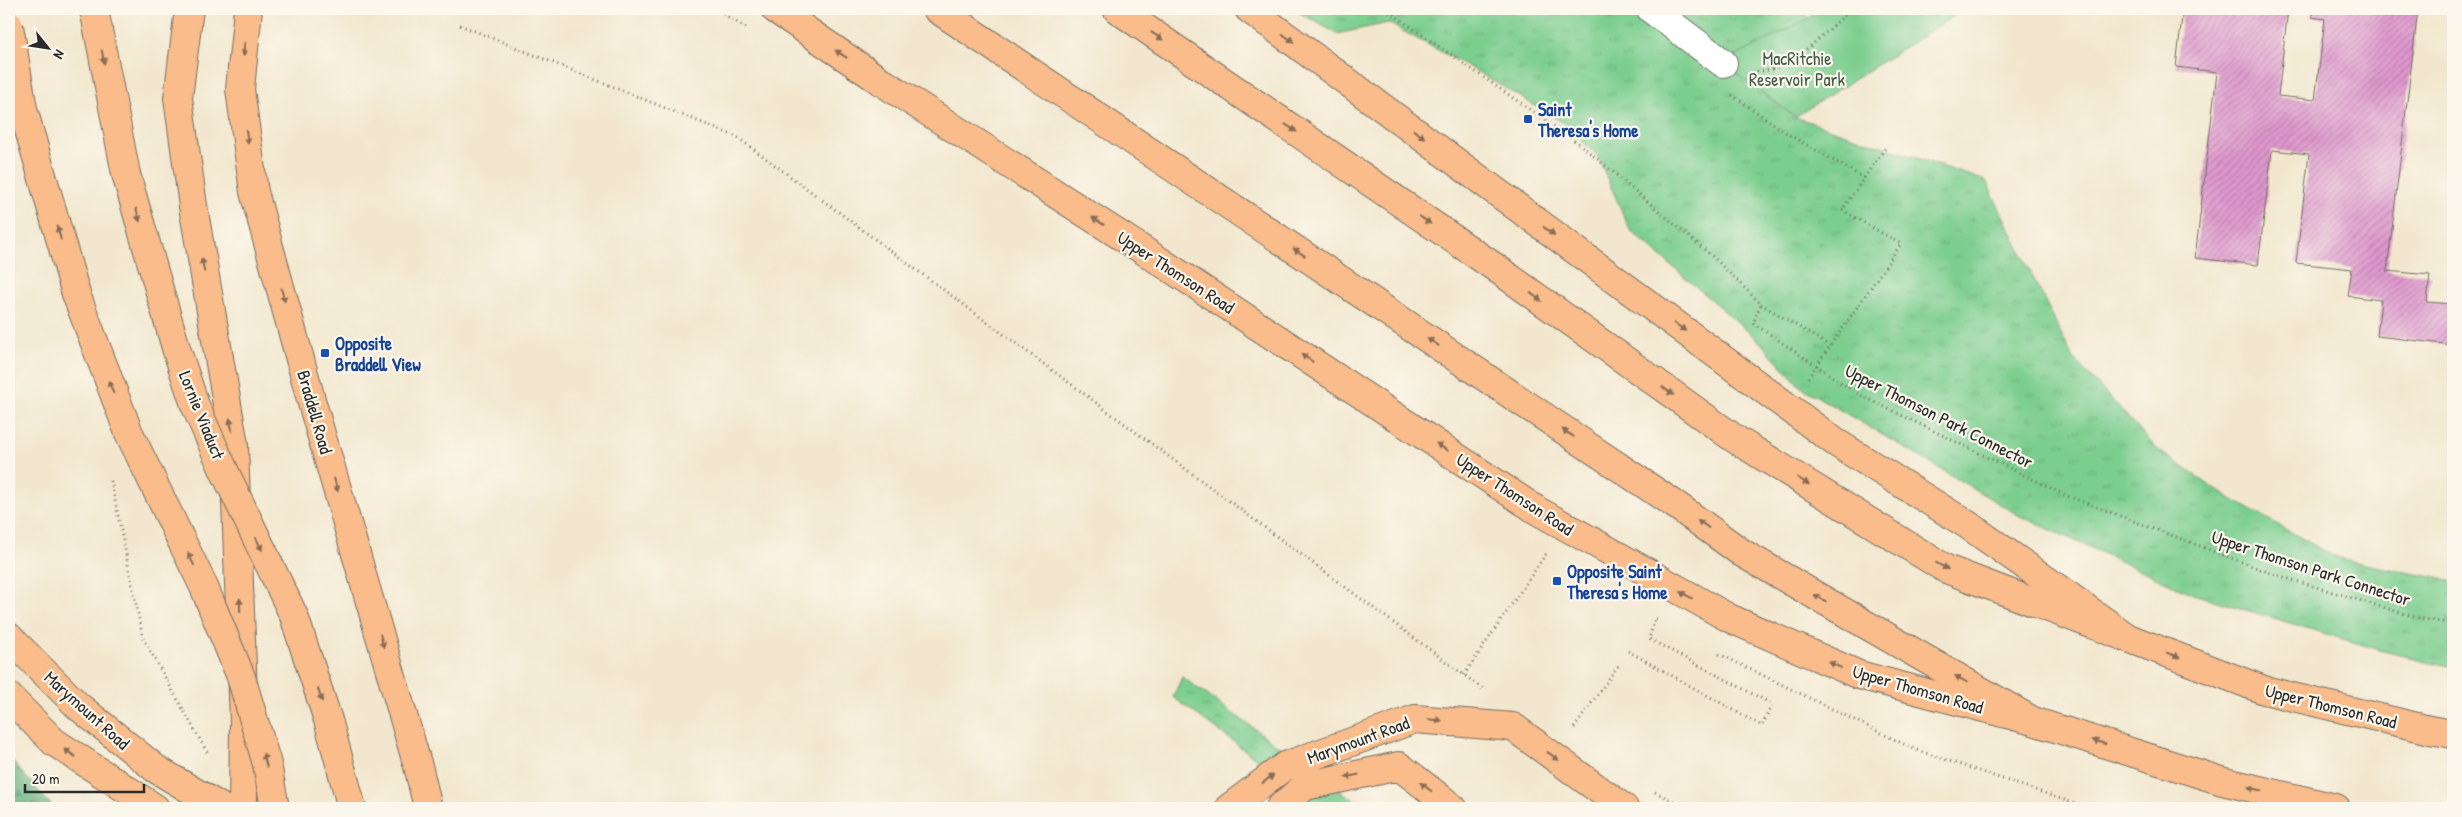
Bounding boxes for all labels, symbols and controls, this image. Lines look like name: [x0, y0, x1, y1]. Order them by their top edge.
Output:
north arrow: [22, 22, 72, 72]
one-way arrow: [1150, 31, 1164, 41]
one-way arrow: [1281, 33, 1295, 43]
one-way arrow: [240, 41, 248, 57]
park label: MacRitchie Reservoir Park: [1749, 46, 1846, 92]
text: N: [49, 47, 70, 63]
one-way arrow: [100, 49, 108, 65]
one-way arrow: [835, 49, 848, 59]
place label: Saint Theresa's Home: [1537, 97, 1639, 143]
marker: Saint Theresa's Home: [1522, 113, 1534, 125]
one-way arrow: [1284, 123, 1298, 133]
one-way arrow: [243, 129, 251, 145]
one-way arrow: [1412, 129, 1426, 139]
one-way arrow: [135, 208, 143, 223]
one-way arrow: [1419, 215, 1432, 225]
one-way arrow: [1091, 216, 1104, 226]
street label: Upper Thomson Road: [1113, 225, 1239, 319]
one-way arrow: [55, 226, 63, 241]
one-way arrow: [1542, 226, 1556, 236]
one-way arrow: [1292, 247, 1305, 257]
one-way arrow: [199, 257, 207, 273]
one-way arrow: [279, 288, 287, 303]
one-way arrow: [1529, 292, 1543, 302]
one-way arrow: [1673, 322, 1687, 332]
place label: Opposite Braddell View: [335, 331, 422, 377]
one-way arrow: [1427, 337, 1440, 347]
marker: Opposite Braddell View: [319, 347, 331, 359]
one-way arrow: [1300, 353, 1313, 363]
street label: Upper Thomson Park Connector: [1841, 358, 2037, 474]
street label: Lornie Viaduct: [173, 367, 231, 464]
street label: Braddell Road: [291, 367, 339, 457]
one-way arrow: [107, 380, 115, 394]
one-way arrow: [1661, 386, 1675, 396]
one-way arrow: [226, 417, 234, 433]
one-way arrow: [1562, 428, 1575, 438]
one-way arrow: [1436, 443, 1449, 452]
street label: Upper Thomson Road: [1452, 447, 1578, 541]
one-way arrow: [1797, 477, 1810, 486]
one-way arrow: [333, 478, 341, 493]
one-way arrow: [1696, 519, 1710, 529]
street label: Upper Thomson Park Connector: [2208, 524, 2414, 612]
one-way arrow: [256, 537, 264, 551]
one-way arrow: [186, 552, 194, 566]
place label: Opposite Saint Theresa's Home: [1566, 559, 1668, 605]
one-way arrow: [1935, 562, 1948, 571]
marker: Opposite Saint Theresa's Home: [1551, 575, 1563, 587]
one-way arrow: [1679, 591, 1693, 599]
one-way arrow: [1813, 593, 1826, 602]
one-way arrow: [235, 596, 243, 612]
one-way arrow: [378, 634, 386, 649]
one-way arrow: [2166, 652, 2181, 660]
street label: Upper Thomson Road: [1850, 658, 1986, 720]
one-way arrow: [1828, 660, 1842, 668]
street label: Marymount Road: [39, 665, 135, 755]
one-way arrow: [1954, 674, 1967, 683]
street label: Upper Thomson Road: [2262, 678, 2400, 734]
one-way arrow: [316, 688, 324, 703]
street label: Marymount Road: [1303, 710, 1413, 770]
one-way arrow: [1427, 717, 1443, 725]
one-way arrow: [2092, 737, 2107, 745]
one-way arrow: [64, 748, 77, 758]
one-way arrow: [1546, 751, 1559, 761]
one-way arrow: [261, 753, 269, 768]
scale bar: [25, 762, 144, 794]
text: 20 m: [32, 768, 59, 789]
one-way arrow: [1344, 772, 1359, 780]
one-way arrow: [1261, 774, 1275, 784]
one-way arrow: [1420, 782, 1433, 793]
one-way arrow: [2247, 785, 2262, 793]

